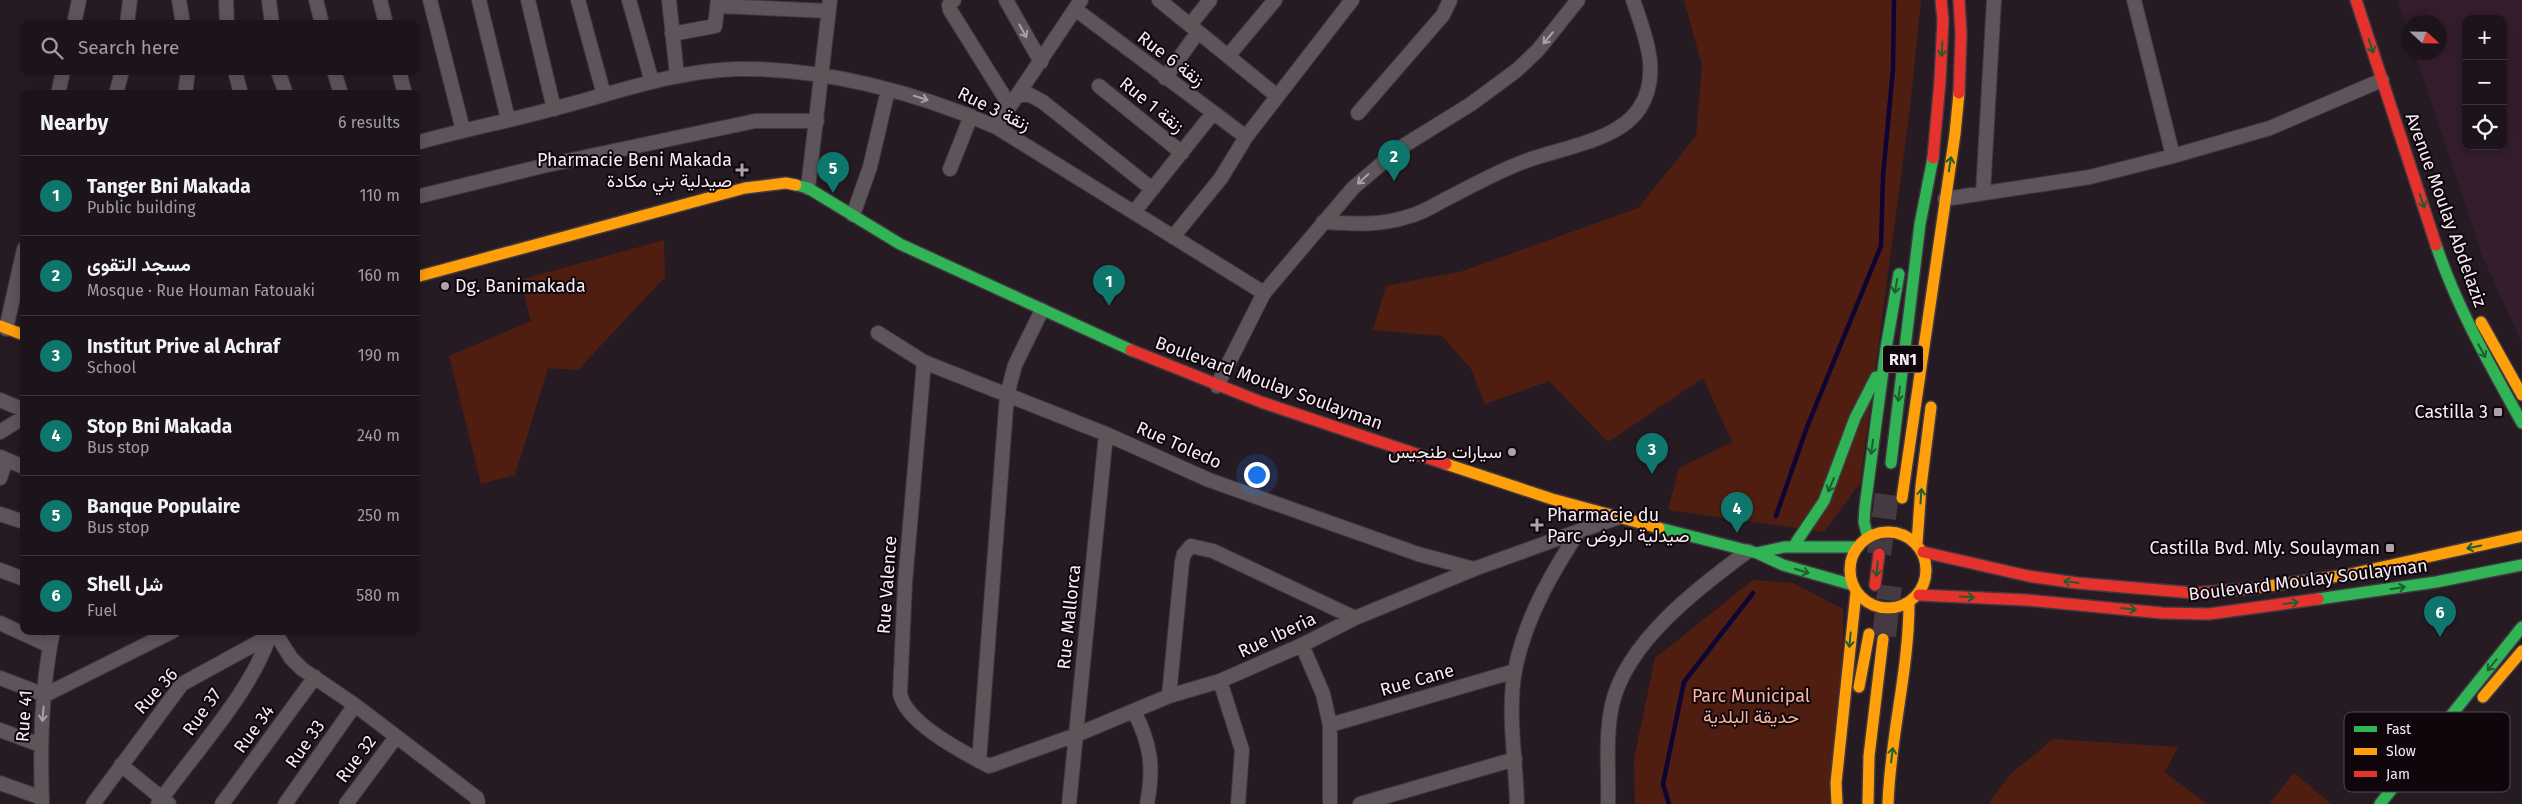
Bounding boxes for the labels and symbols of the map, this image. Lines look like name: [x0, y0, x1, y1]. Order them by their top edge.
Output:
north arrow: [2402, 15, 2447, 60]
one-way arrow: [1019, 23, 1029, 38]
street label: Rue 6 زنقة: [1133, 27, 1209, 91]
one-way arrow: [1542, 32, 1553, 45]
one-way arrow: [2367, 38, 2376, 54]
one-way arrow: [1937, 40, 1946, 56]
street label: Rue 1 زنقة: [1115, 72, 1189, 138]
street label: Rue 3 زنقة: [954, 82, 1034, 136]
one-way arrow: [913, 93, 929, 103]
street label: Avenue Moulay Abdelaziz: [2401, 110, 2491, 310]
pin: 2: [1378, 140, 1410, 181]
place label: Pharmacie Beni Makada صيدلية بني مكادة: [537, 149, 732, 196]
pin: 5: [817, 152, 849, 193]
one-way arrow: [1945, 156, 1955, 172]
marker: Pharmacie Beni Makada صيدلية بني مكادة: [736, 164, 748, 176]
one-way arrow: [1357, 173, 1370, 185]
one-way arrow: [2418, 193, 2427, 208]
pin: 1: [1093, 265, 1125, 306]
place label: Dg. Banimakada: [455, 275, 586, 297]
one-way arrow: [1891, 278, 1901, 294]
marker: Dg. Banimakada: [439, 280, 451, 292]
street label: Boulevard Moulay Soulayman: [1152, 332, 1386, 434]
one-way arrow: [2477, 344, 2487, 359]
road number: RN1: [1883, 346, 1923, 372]
one-way arrow: [1894, 386, 1904, 402]
place label: Castilla 3: [2415, 401, 2488, 423]
marker: Castilla 3: [2492, 406, 2504, 418]
street label: Rue Toledo: [1133, 416, 1225, 474]
pin: 3: [1636, 433, 1668, 474]
one-way arrow: [1867, 438, 1877, 454]
place label: سيارات طنجيس: [1388, 441, 1502, 463]
marker: سيارات طنجيس: [1506, 446, 1518, 458]
your location: [1244, 462, 1270, 488]
one-way arrow: [1825, 477, 1835, 492]
one-way arrow: [1916, 488, 1925, 504]
pin: 4: [1721, 492, 1753, 533]
place label: Pharmacie du Parc صيدلية الروض: [1547, 504, 1690, 547]
marker: Pharmacie du Parc صيدلية الروض: [1531, 519, 1543, 531]
street label: Rue Valence: [873, 535, 901, 635]
place label: Castilla Bvd. Mly. Soulayman: [2149, 537, 2380, 559]
marker: Castilla Bvd. Mly. Soulayman: [2384, 542, 2396, 554]
one-way arrow: [2467, 543, 2483, 552]
street label: Boulevard Moulay Soulayman: [2187, 554, 2429, 606]
one-way arrow: [1872, 561, 1882, 577]
street label: Rue Mallorca: [1053, 564, 1085, 670]
one-way arrow: [1793, 567, 1809, 576]
one-way arrow: [2063, 577, 2079, 587]
one-way arrow: [2389, 582, 2405, 592]
one-way arrow: [1959, 592, 1975, 601]
pin: 6: [2424, 596, 2456, 637]
one-way arrow: [2283, 598, 2299, 608]
one-way arrow: [2121, 604, 2137, 614]
street label: Rue Iberia: [1234, 607, 1320, 663]
one-way arrow: [1845, 632, 1854, 648]
one-way arrow: [2487, 658, 2498, 671]
street label: Rue Cane: [1377, 659, 1457, 701]
street label: Rue 36: [130, 663, 182, 719]
street label: Rue 37: [178, 684, 226, 740]
park label: Parc Municipal حديقة البلدية: [1692, 685, 1810, 728]
street label: Rue 41: [11, 689, 37, 743]
street label: Rue 34: [229, 700, 279, 757]
one-way arrow: [38, 706, 48, 722]
legend: [2344, 712, 2510, 792]
street label: Rue 33: [281, 716, 329, 772]
text: Fast: [2386, 721, 2412, 738]
street label: Rue 32: [331, 731, 381, 787]
text: Slow: [2386, 743, 2416, 760]
one-way arrow: [1887, 748, 1897, 764]
text: Jam: [2386, 766, 2410, 783]

